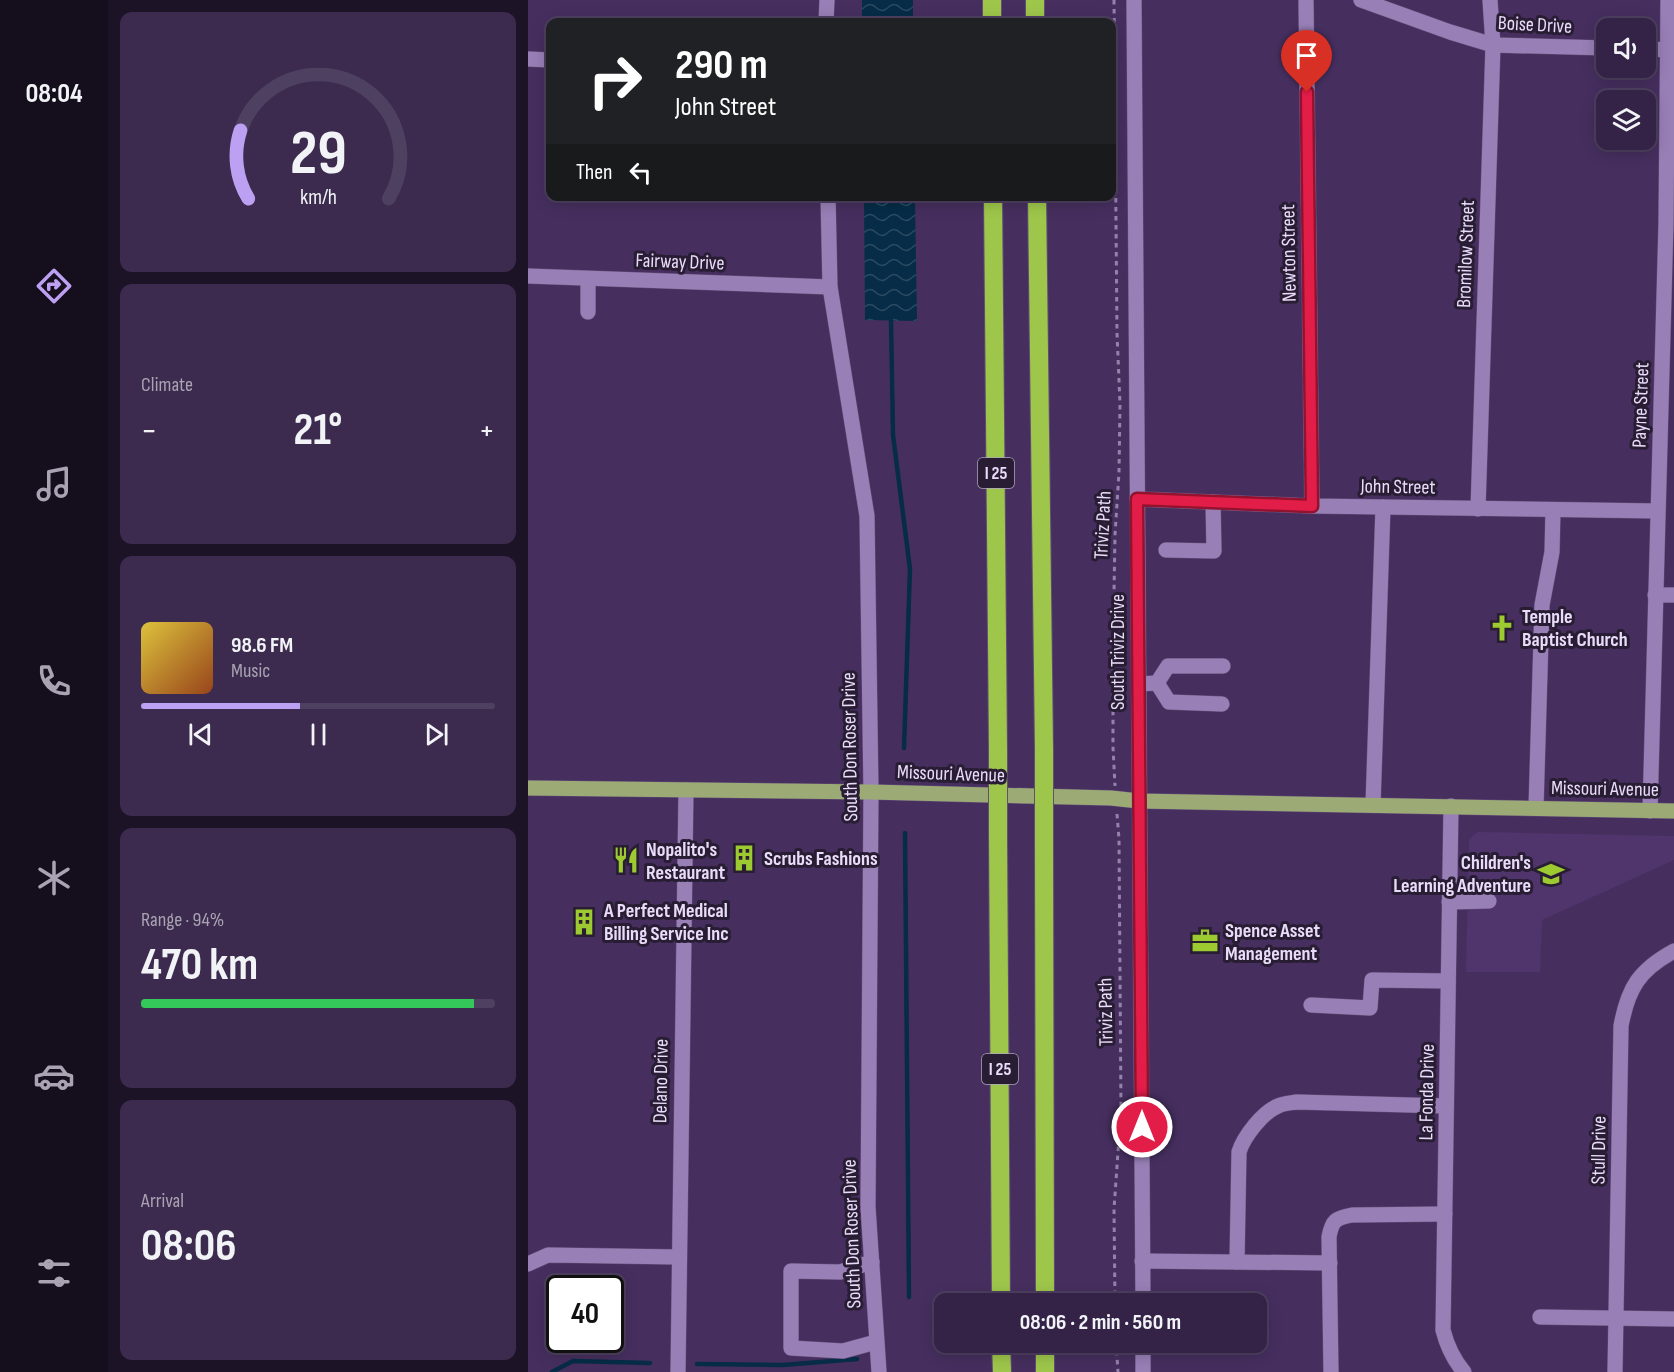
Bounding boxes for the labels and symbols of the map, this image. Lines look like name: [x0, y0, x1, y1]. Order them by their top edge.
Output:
street label: Boise Drive: [1497, 11, 1573, 39]
pin: [1281, 30, 1332, 92]
street label: Bromilow Street: [1452, 200, 1480, 308]
street label: Newton Street: [1276, 204, 1302, 302]
street label: Fairway Drive: [635, 248, 725, 276]
street label: Payne Street: [1628, 362, 1654, 448]
road number: I 25: [978, 458, 1014, 488]
street label: John Street: [1359, 474, 1436, 500]
street label: Triviz Path: [1089, 490, 1117, 560]
street label: South Triviz Drive: [1106, 594, 1130, 710]
place label: Temple Baptist Church: [1522, 605, 1628, 652]
church icon: Temple Baptist Church: [1487, 613, 1517, 643]
street label: South Don Roser Drive: [837, 672, 863, 822]
street label: Missouri Avenue: [897, 760, 1005, 788]
street label: Missouri Avenue: [1551, 776, 1659, 802]
place label: Nopalito's Restaurant: [646, 838, 725, 885]
building icon: Scrubs Fashions: [729, 843, 759, 873]
restaurant icon: Nopalito's Restaurant: [611, 845, 641, 875]
place label: Scrubs Fashions: [764, 847, 878, 871]
place label: Children's Learning Adventure: [1393, 851, 1531, 898]
school or university icon: Children's Learning Adventure: [1536, 859, 1566, 889]
place label: A Perfect Medical Billing Service Inc: [603, 899, 729, 946]
building icon: A Perfect Medical Billing Service Inc: [569, 907, 599, 937]
place label: Spence Asset Management: [1225, 919, 1321, 966]
office icon: Spence Asset Management: [1190, 926, 1220, 956]
street label: Triviz Path: [1093, 978, 1119, 1046]
street label: Delano Drive: [648, 1039, 674, 1123]
street label: La Fonda Drive: [1414, 1044, 1440, 1141]
road number: I 25: [982, 1054, 1018, 1084]
position arrow: [1110, 1095, 1174, 1159]
street label: Stull Drive: [1586, 1116, 1612, 1185]
street label: South Don Roser Drive: [837, 1159, 867, 1309]
speed limit sign: 40: [546, 1275, 624, 1353]

